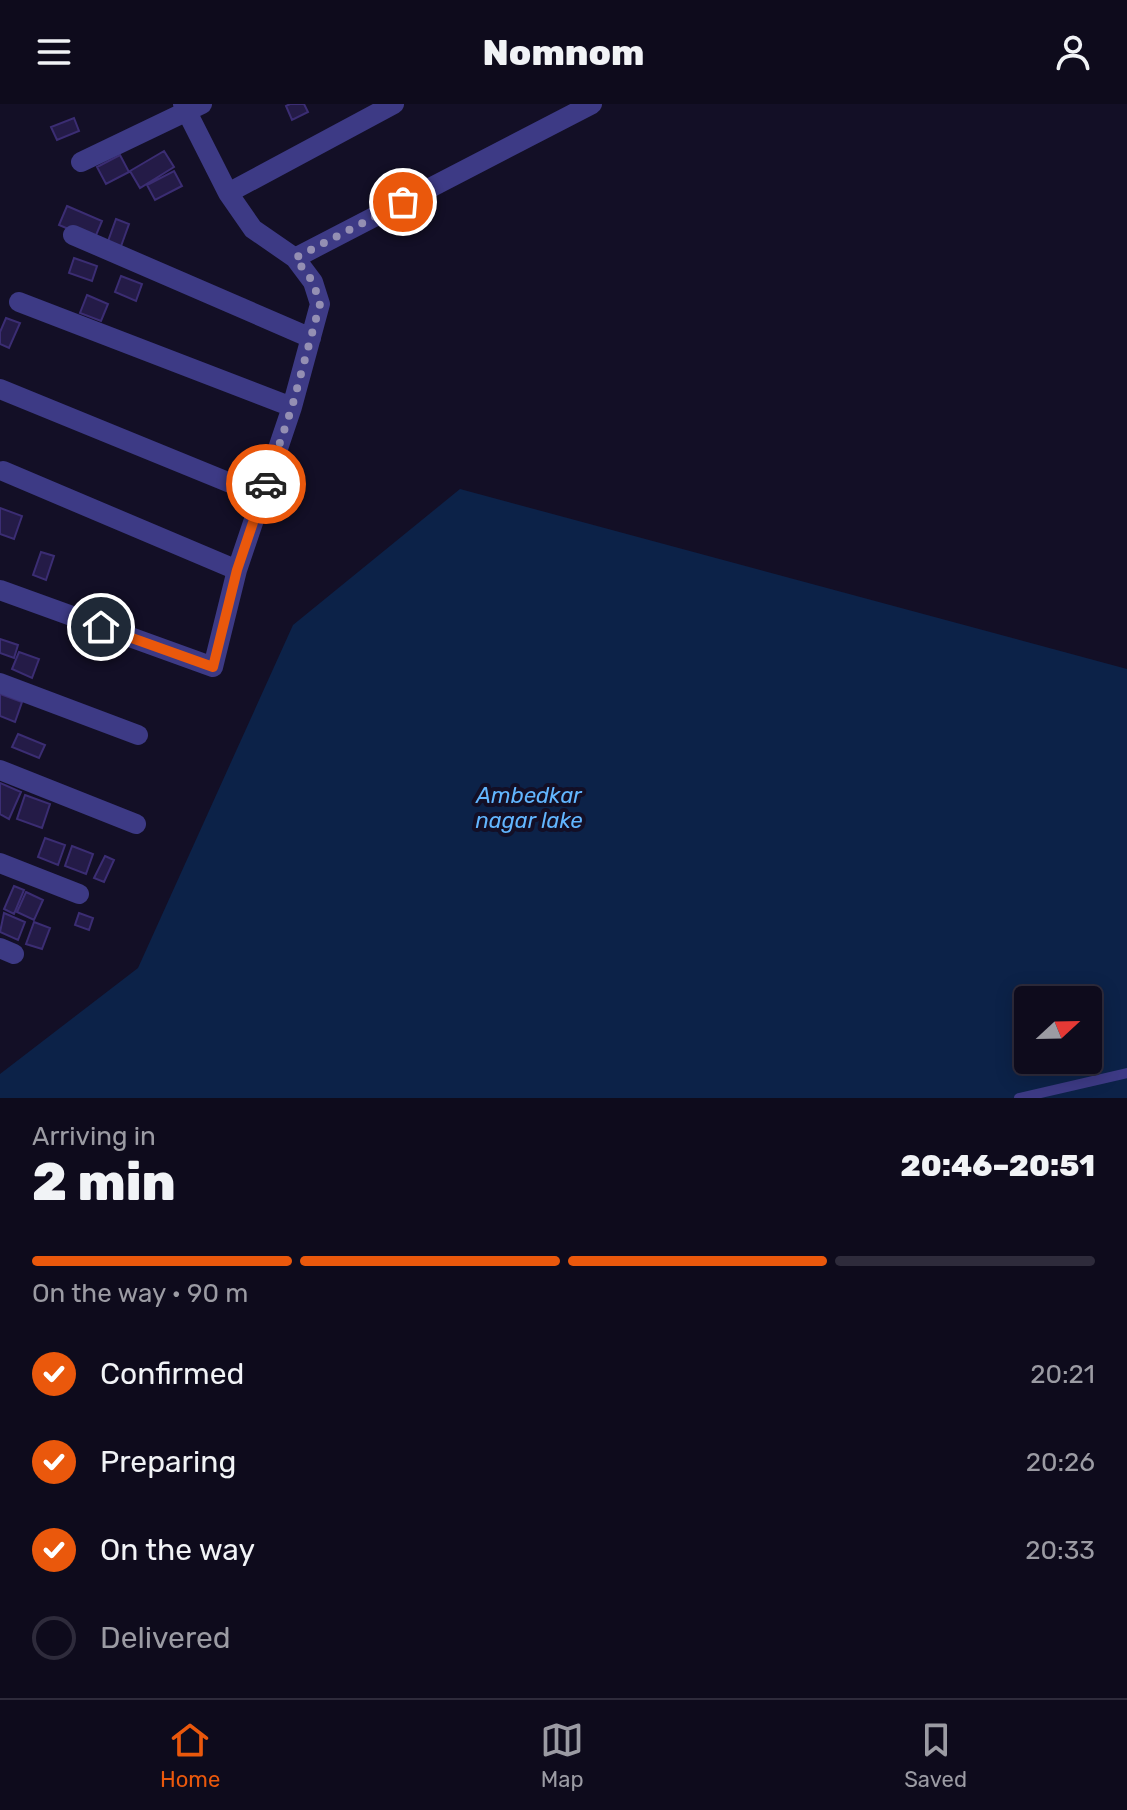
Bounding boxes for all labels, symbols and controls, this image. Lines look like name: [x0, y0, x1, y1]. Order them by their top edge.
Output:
icon: menu: [32, 30, 76, 74]
icon: person: [1051, 30, 1095, 74]
text: Nomnom: [483, 31, 644, 74]
pin: [369, 168, 437, 236]
icon: bag: [381, 180, 425, 224]
courier: [226, 444, 306, 524]
icon: car: [244, 462, 288, 506]
pin: [67, 593, 135, 661]
icon: home: [79, 605, 123, 649]
water label: Ambedkar nagar lake: [475, 782, 583, 834]
north arrow: [1014, 986, 1102, 1074]
map controls: [1014, 986, 1102, 1074]
text: Arriving in: [32, 1121, 156, 1152]
text: 20:46–20:51: [901, 1148, 1095, 1184]
text: 2 min: [32, 1151, 176, 1213]
text: On the way · 90 m: [32, 1278, 248, 1309]
icon: check: [32, 1352, 76, 1396]
text: Confirmed: [100, 1356, 244, 1392]
text: 20:21: [1030, 1359, 1095, 1390]
icon: check: [32, 1440, 76, 1484]
text: Preparing: [100, 1444, 236, 1480]
text: 20:26: [1026, 1447, 1095, 1478]
icon: check: [32, 1528, 76, 1572]
text: On the way: [100, 1532, 255, 1568]
text: 20:33: [1025, 1535, 1095, 1566]
text: Delivered: [100, 1620, 231, 1656]
tab: Home: [160, 1718, 220, 1793]
tab: Map: [540, 1718, 584, 1793]
tab: Saved: [904, 1718, 967, 1793]

